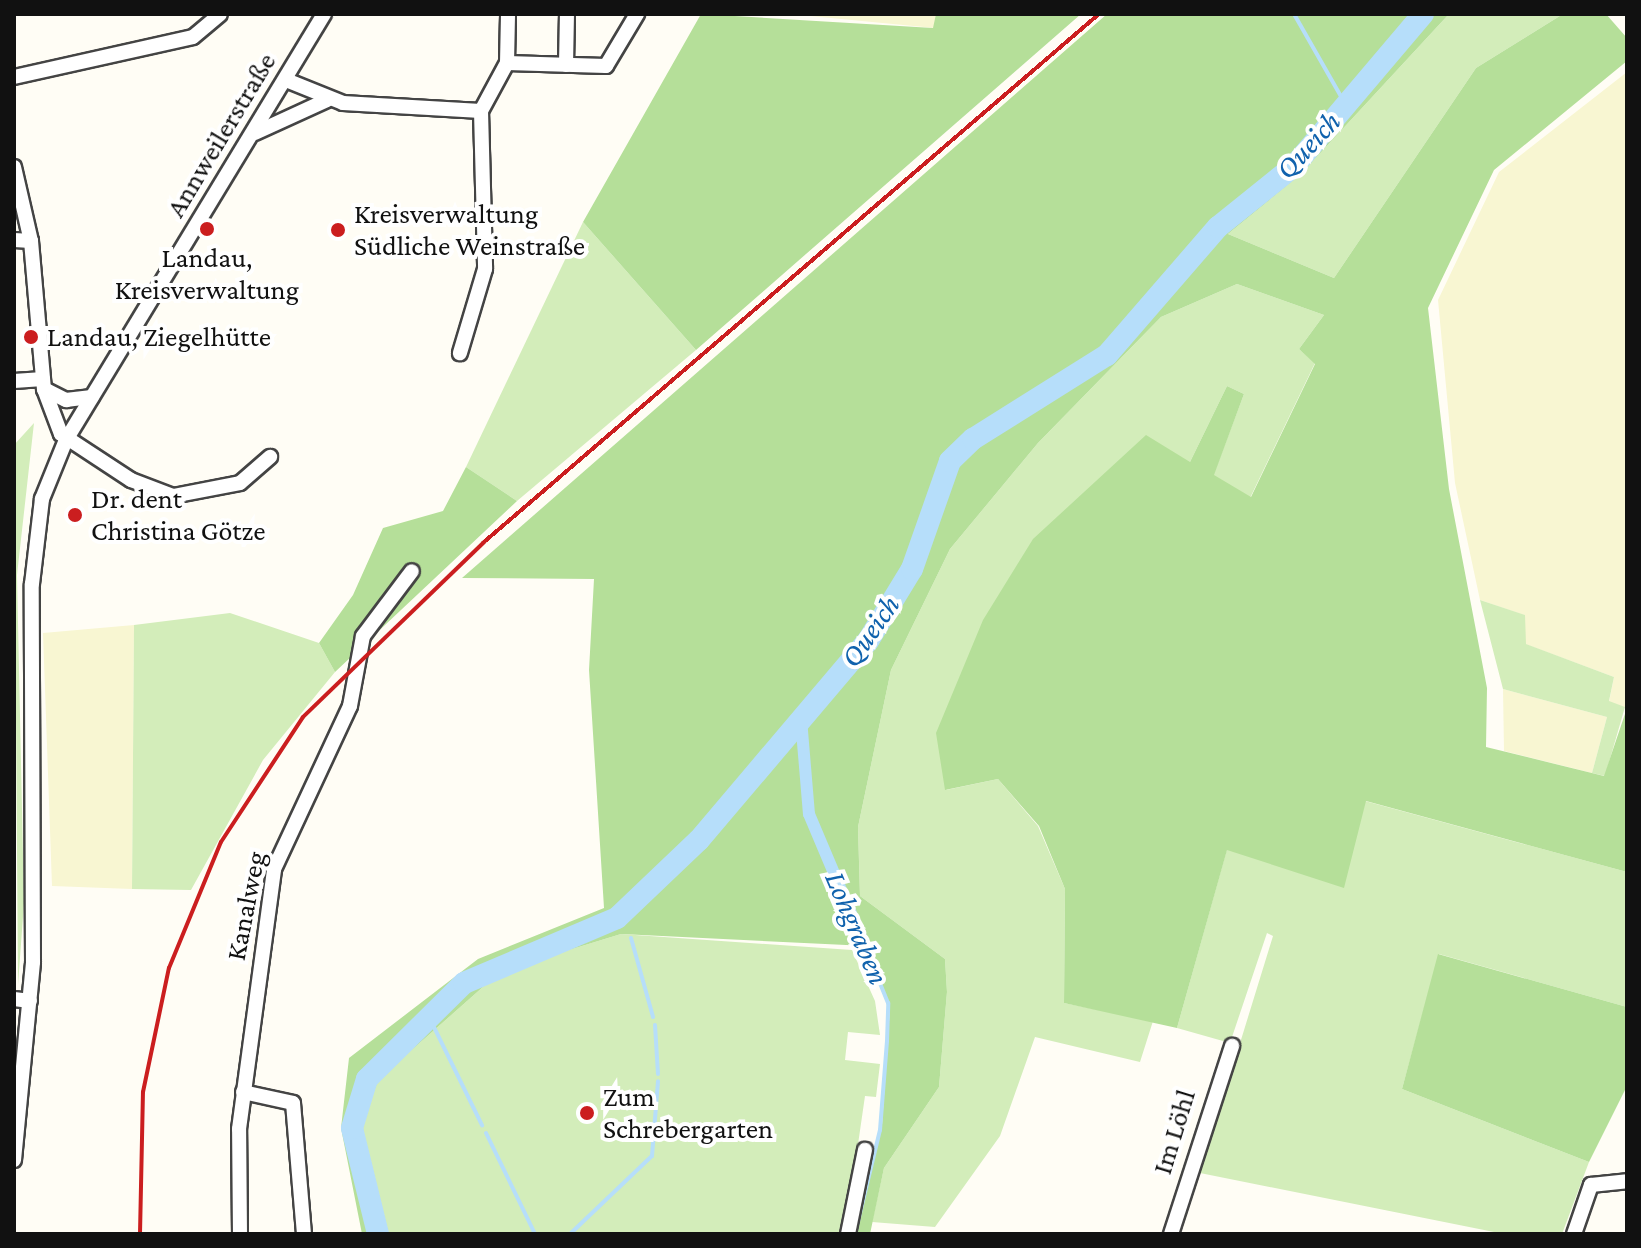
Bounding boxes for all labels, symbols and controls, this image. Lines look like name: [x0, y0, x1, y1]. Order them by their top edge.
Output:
street label: Annweilerstraße: [159, 47, 283, 223]
water label: Queich: [1268, 104, 1348, 186]
place label: Kreisverwaltung Südliche Weinstraße: [354, 197, 585, 263]
marker: Landau, Kreisverwaltung: [198, 220, 216, 238]
marker: Kreisverwaltung Südliche Weinstraße: [329, 221, 347, 239]
place label: Landau, Kreisverwaltung: [115, 241, 299, 307]
place label: Landau, Ziegelhütte: [47, 320, 271, 354]
marker: Landau, Ziegelhütte: [22, 328, 40, 346]
place label: Dr. dent Christina Götze: [91, 482, 266, 548]
marker: Dr. dent Christina Götze: [66, 506, 84, 524]
water label: Queich: [832, 588, 908, 674]
street label: Kanalweg: [219, 849, 273, 963]
water label: Lohgraben: [817, 866, 897, 990]
place label: Zum Schrebergarten: [603, 1080, 773, 1146]
street label: Im Löhl: [1145, 1086, 1203, 1178]
marker: Zum Schrebergarten: [578, 1104, 596, 1122]

